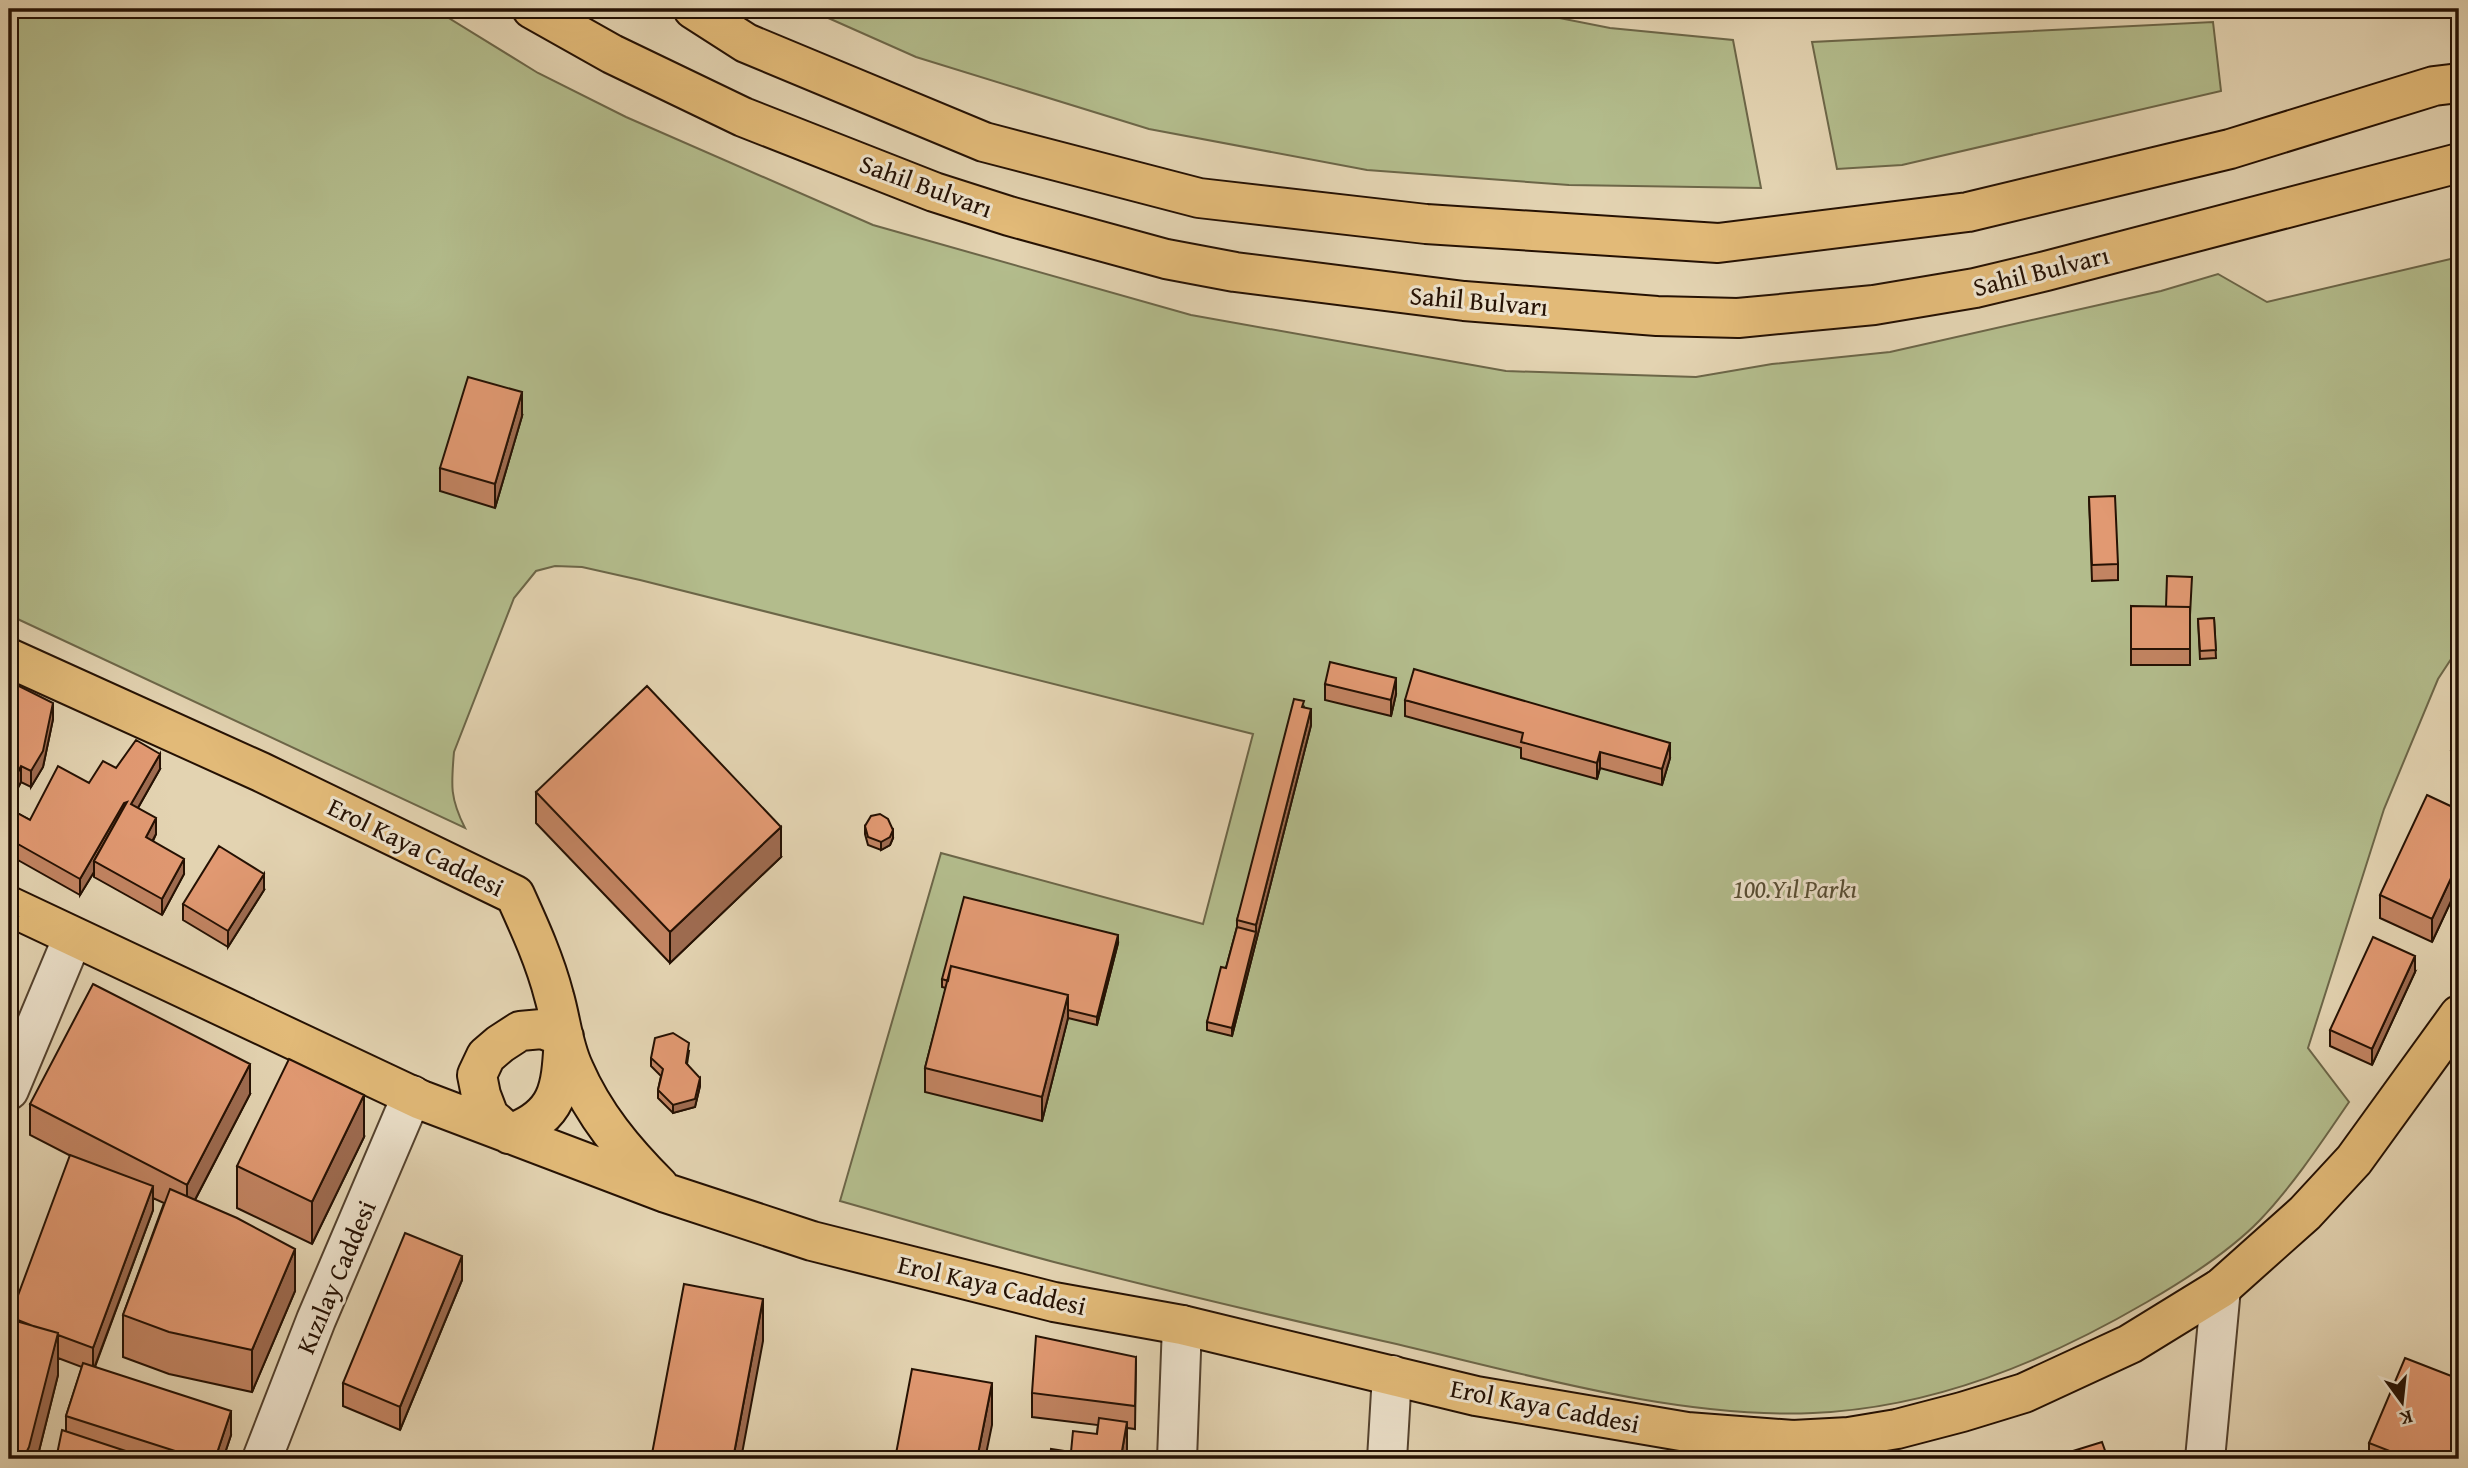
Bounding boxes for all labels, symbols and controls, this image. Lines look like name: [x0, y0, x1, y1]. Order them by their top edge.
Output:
street label: Sahil Bulvarı: [854, 143, 998, 228]
street label: Sahil Bulvarı: [1969, 235, 2113, 306]
street label: Sahil Bulvarı: [1408, 275, 1550, 326]
street label: Erol Kaya Caddesi: [321, 787, 511, 906]
park label: 100.Yıl Parkı: [1733, 869, 1857, 908]
street label: Kızılay Caddesi: [286, 1194, 385, 1360]
street label: Erol Kaya Caddesi: [894, 1244, 1090, 1325]
north arrow: [2366, 1366, 2436, 1436]
street label: Erol Kaya Caddesi: [1447, 1368, 1643, 1443]
text: K: [2397, 1403, 2416, 1433]

